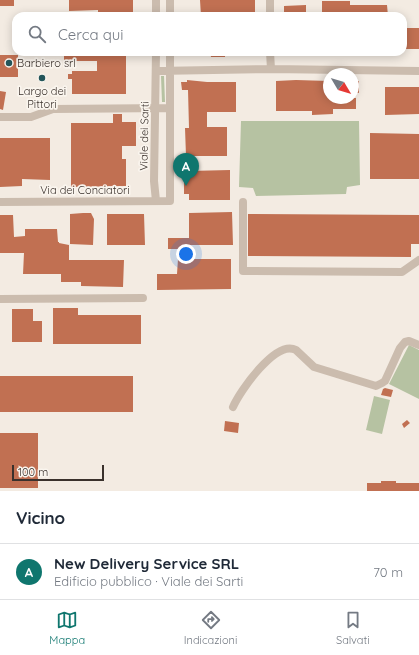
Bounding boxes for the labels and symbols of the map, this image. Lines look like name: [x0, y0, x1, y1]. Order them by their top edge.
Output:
place label: Barbiero srl: [17, 56, 76, 70]
marker: Barbiero srl: [4, 58, 14, 68]
north arrow: [323, 68, 359, 104]
marker: Largo dei Pittori: [37, 73, 47, 83]
place label: Largo dei Pittori: [18, 84, 66, 111]
street label: Viale dei Sarti: [136, 101, 152, 171]
pin: A: [173, 153, 199, 186]
street label: Via dei Conciatori: [40, 183, 130, 197]
your location: [176, 244, 196, 264]
scale bar: [12, 463, 104, 482]

